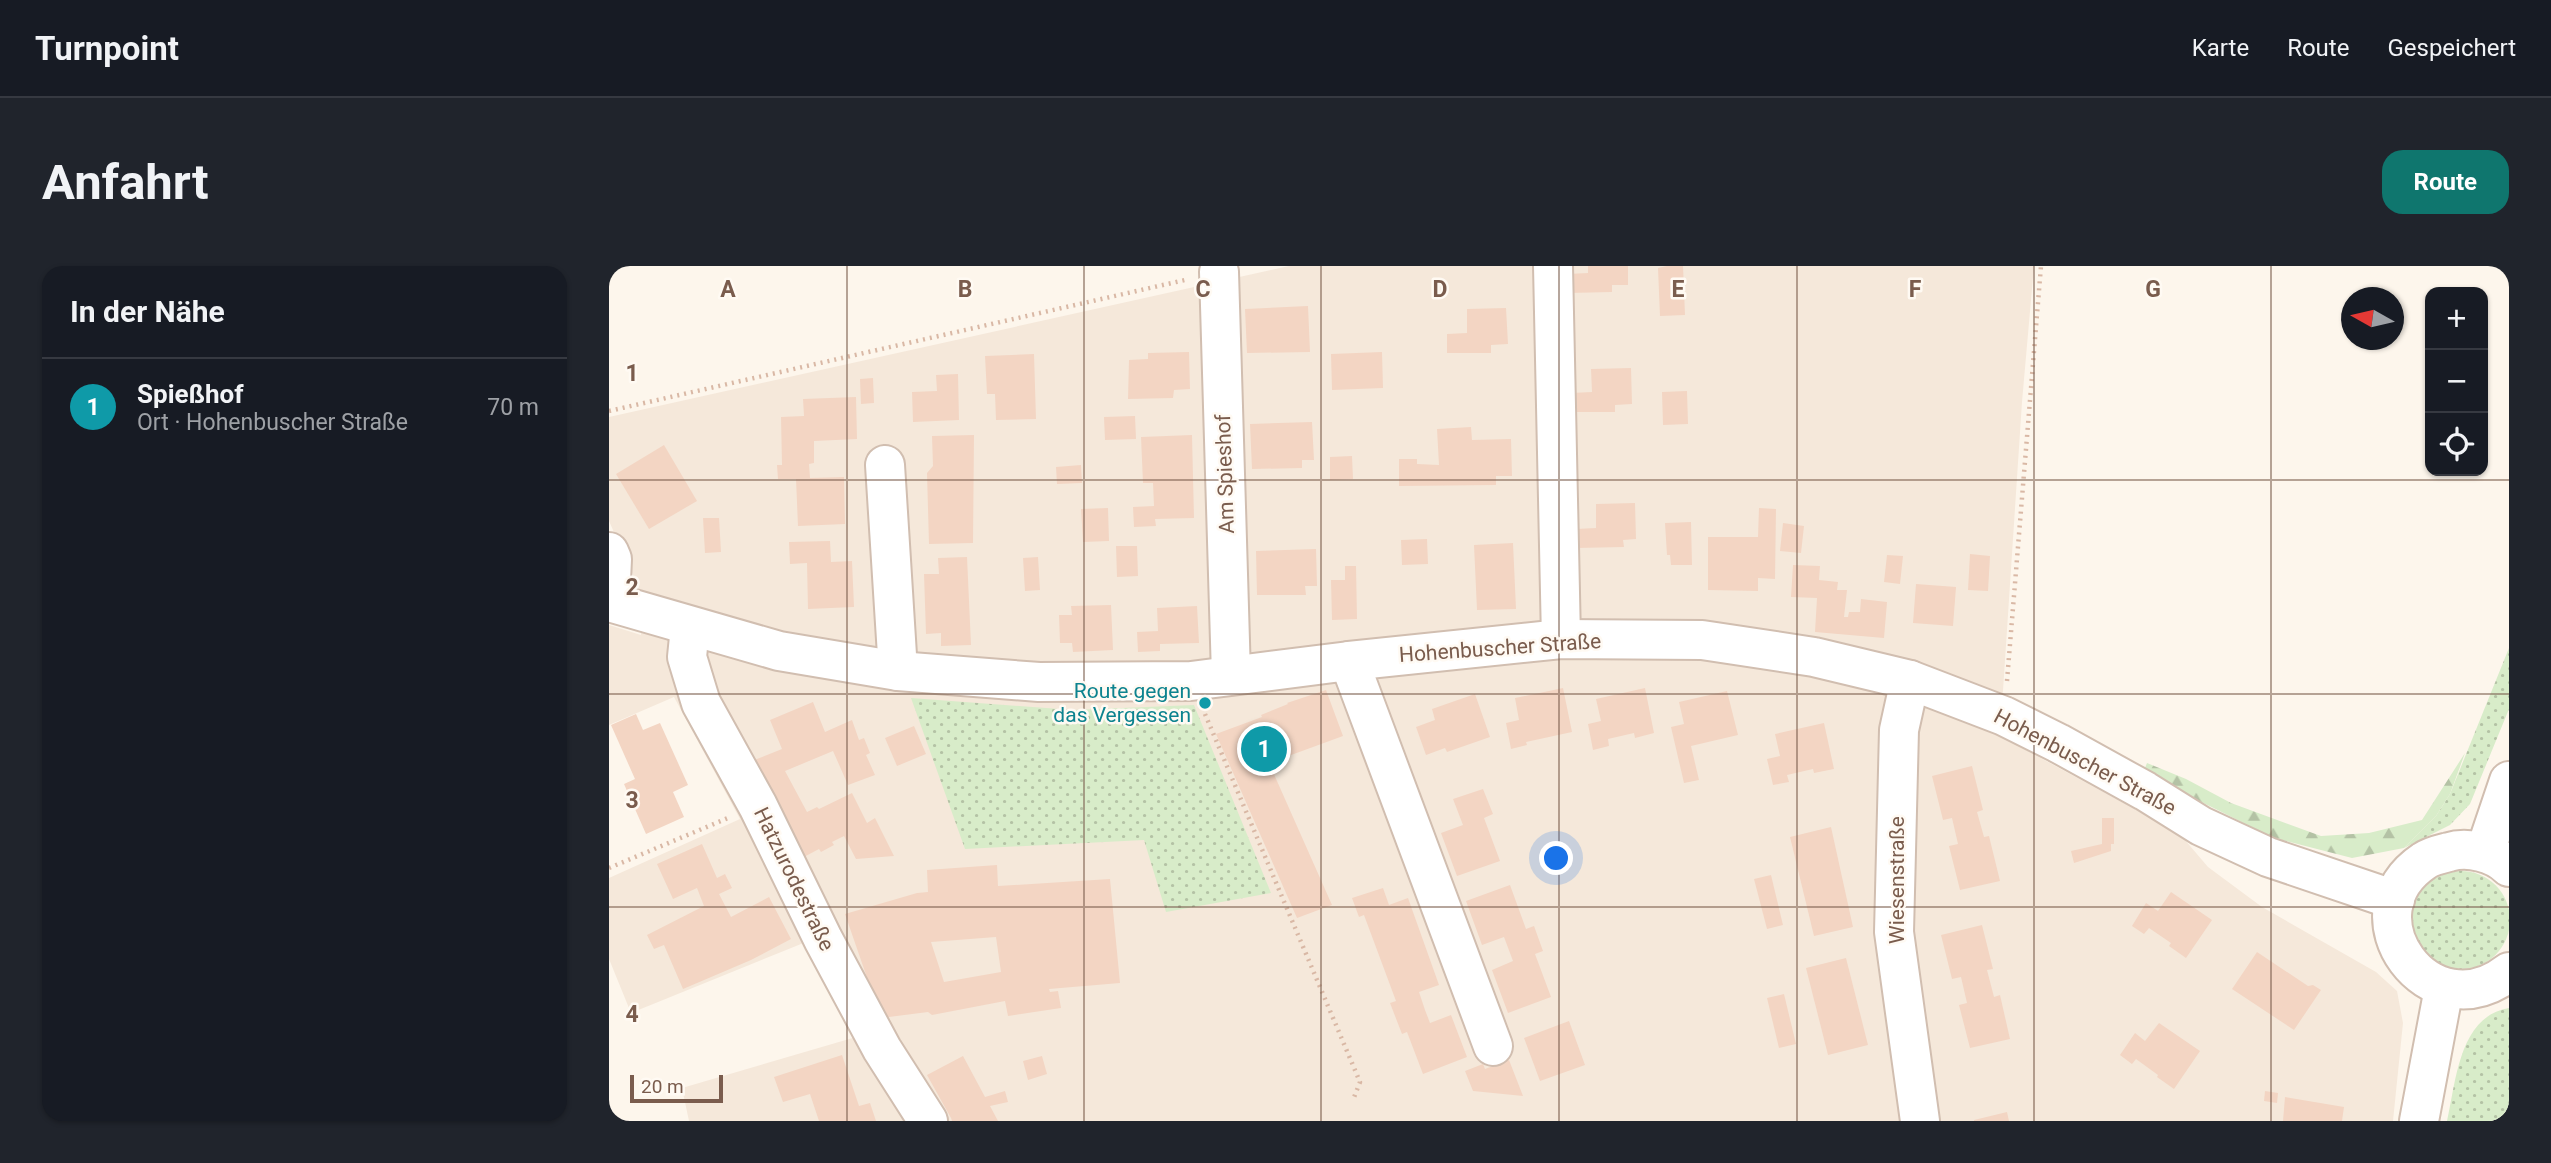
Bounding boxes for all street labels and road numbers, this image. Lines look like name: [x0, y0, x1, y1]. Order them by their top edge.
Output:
street label: Am Spieshof: [1211, 413, 1239, 534]
street label: Hohenbuscher Straße: [1398, 629, 1602, 667]
street label: Hohenbuscher Straße: [1990, 704, 2180, 820]
street label: Hatzurodestraße: [749, 803, 839, 955]
street label: Wiesenstraße: [1885, 816, 1909, 944]

